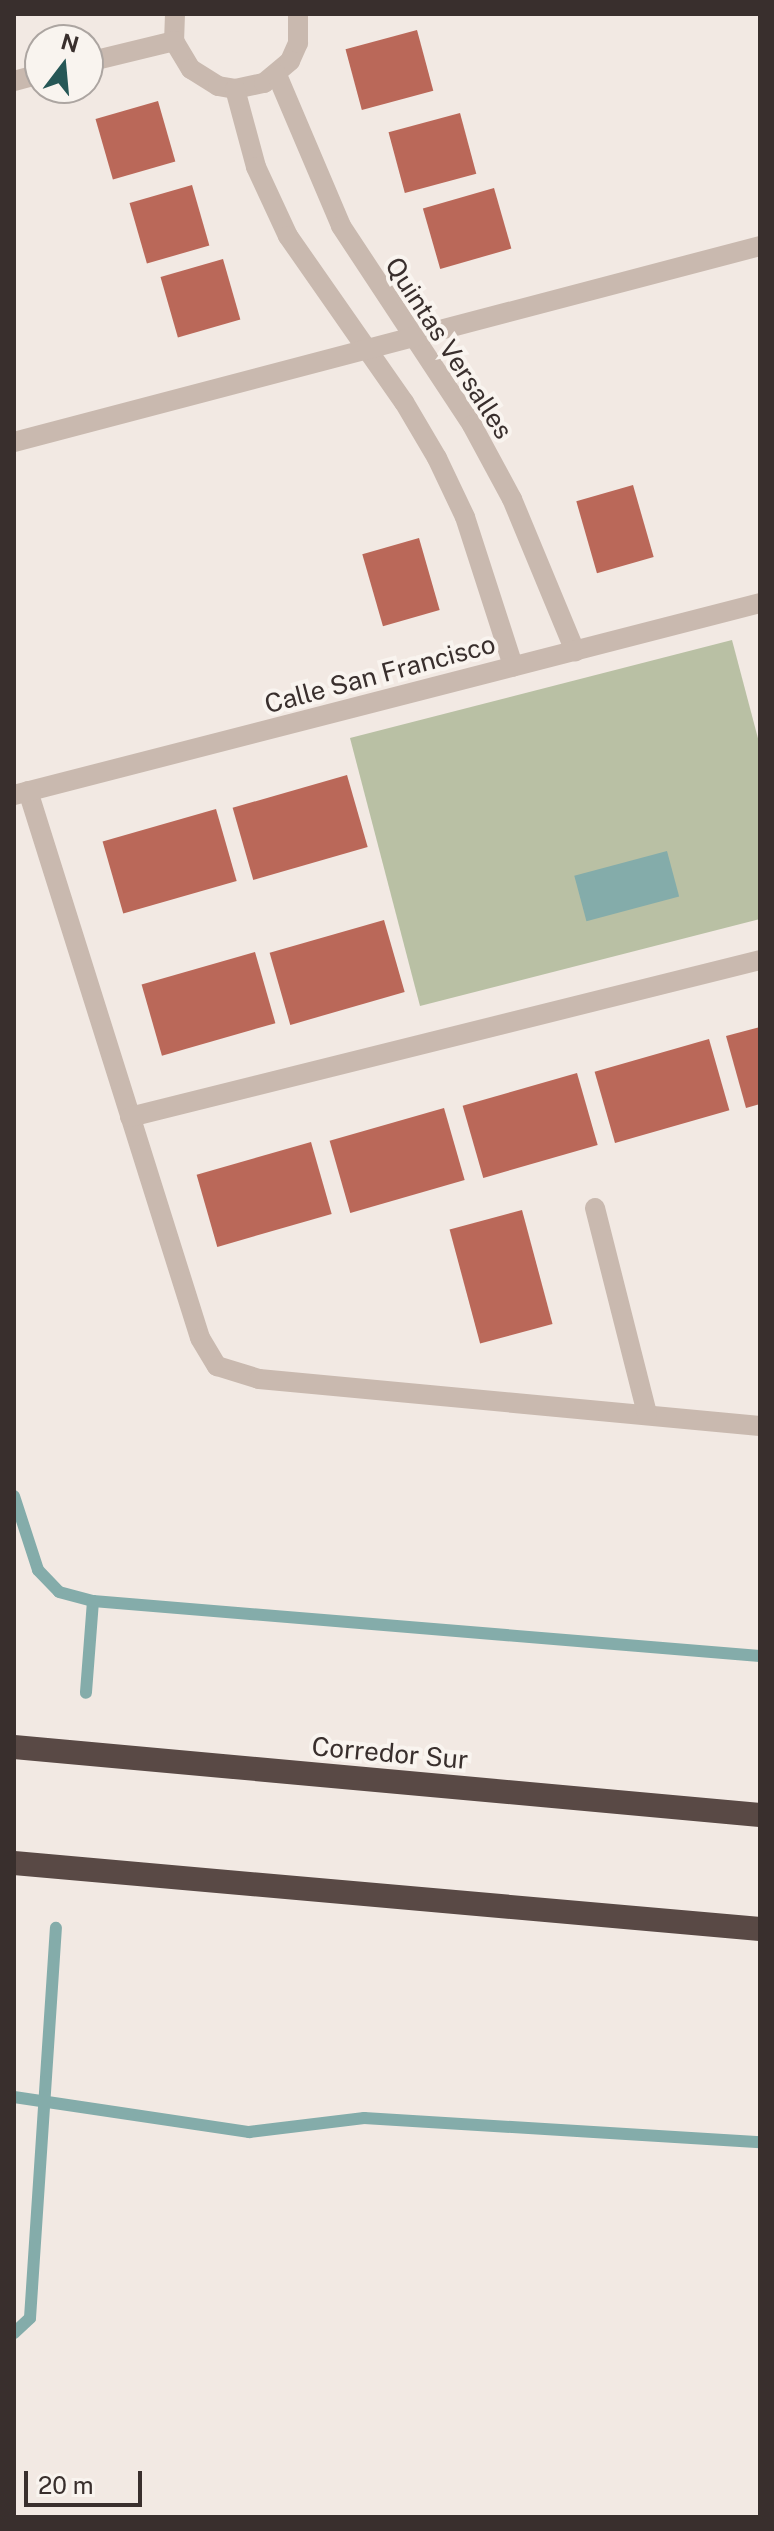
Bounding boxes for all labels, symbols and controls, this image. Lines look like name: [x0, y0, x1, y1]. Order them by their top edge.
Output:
north arrow: [24, 24, 104, 104]
text: N: [58, 28, 82, 58]
street label: Quintas Versalles: [379, 251, 519, 445]
street label: Calle San Francisco: [261, 628, 499, 720]
street label: Corredor Sur: [310, 1731, 470, 1775]
scale bar: [28, 2455, 146, 2505]
text: 20 m: [38, 2471, 94, 2499]

